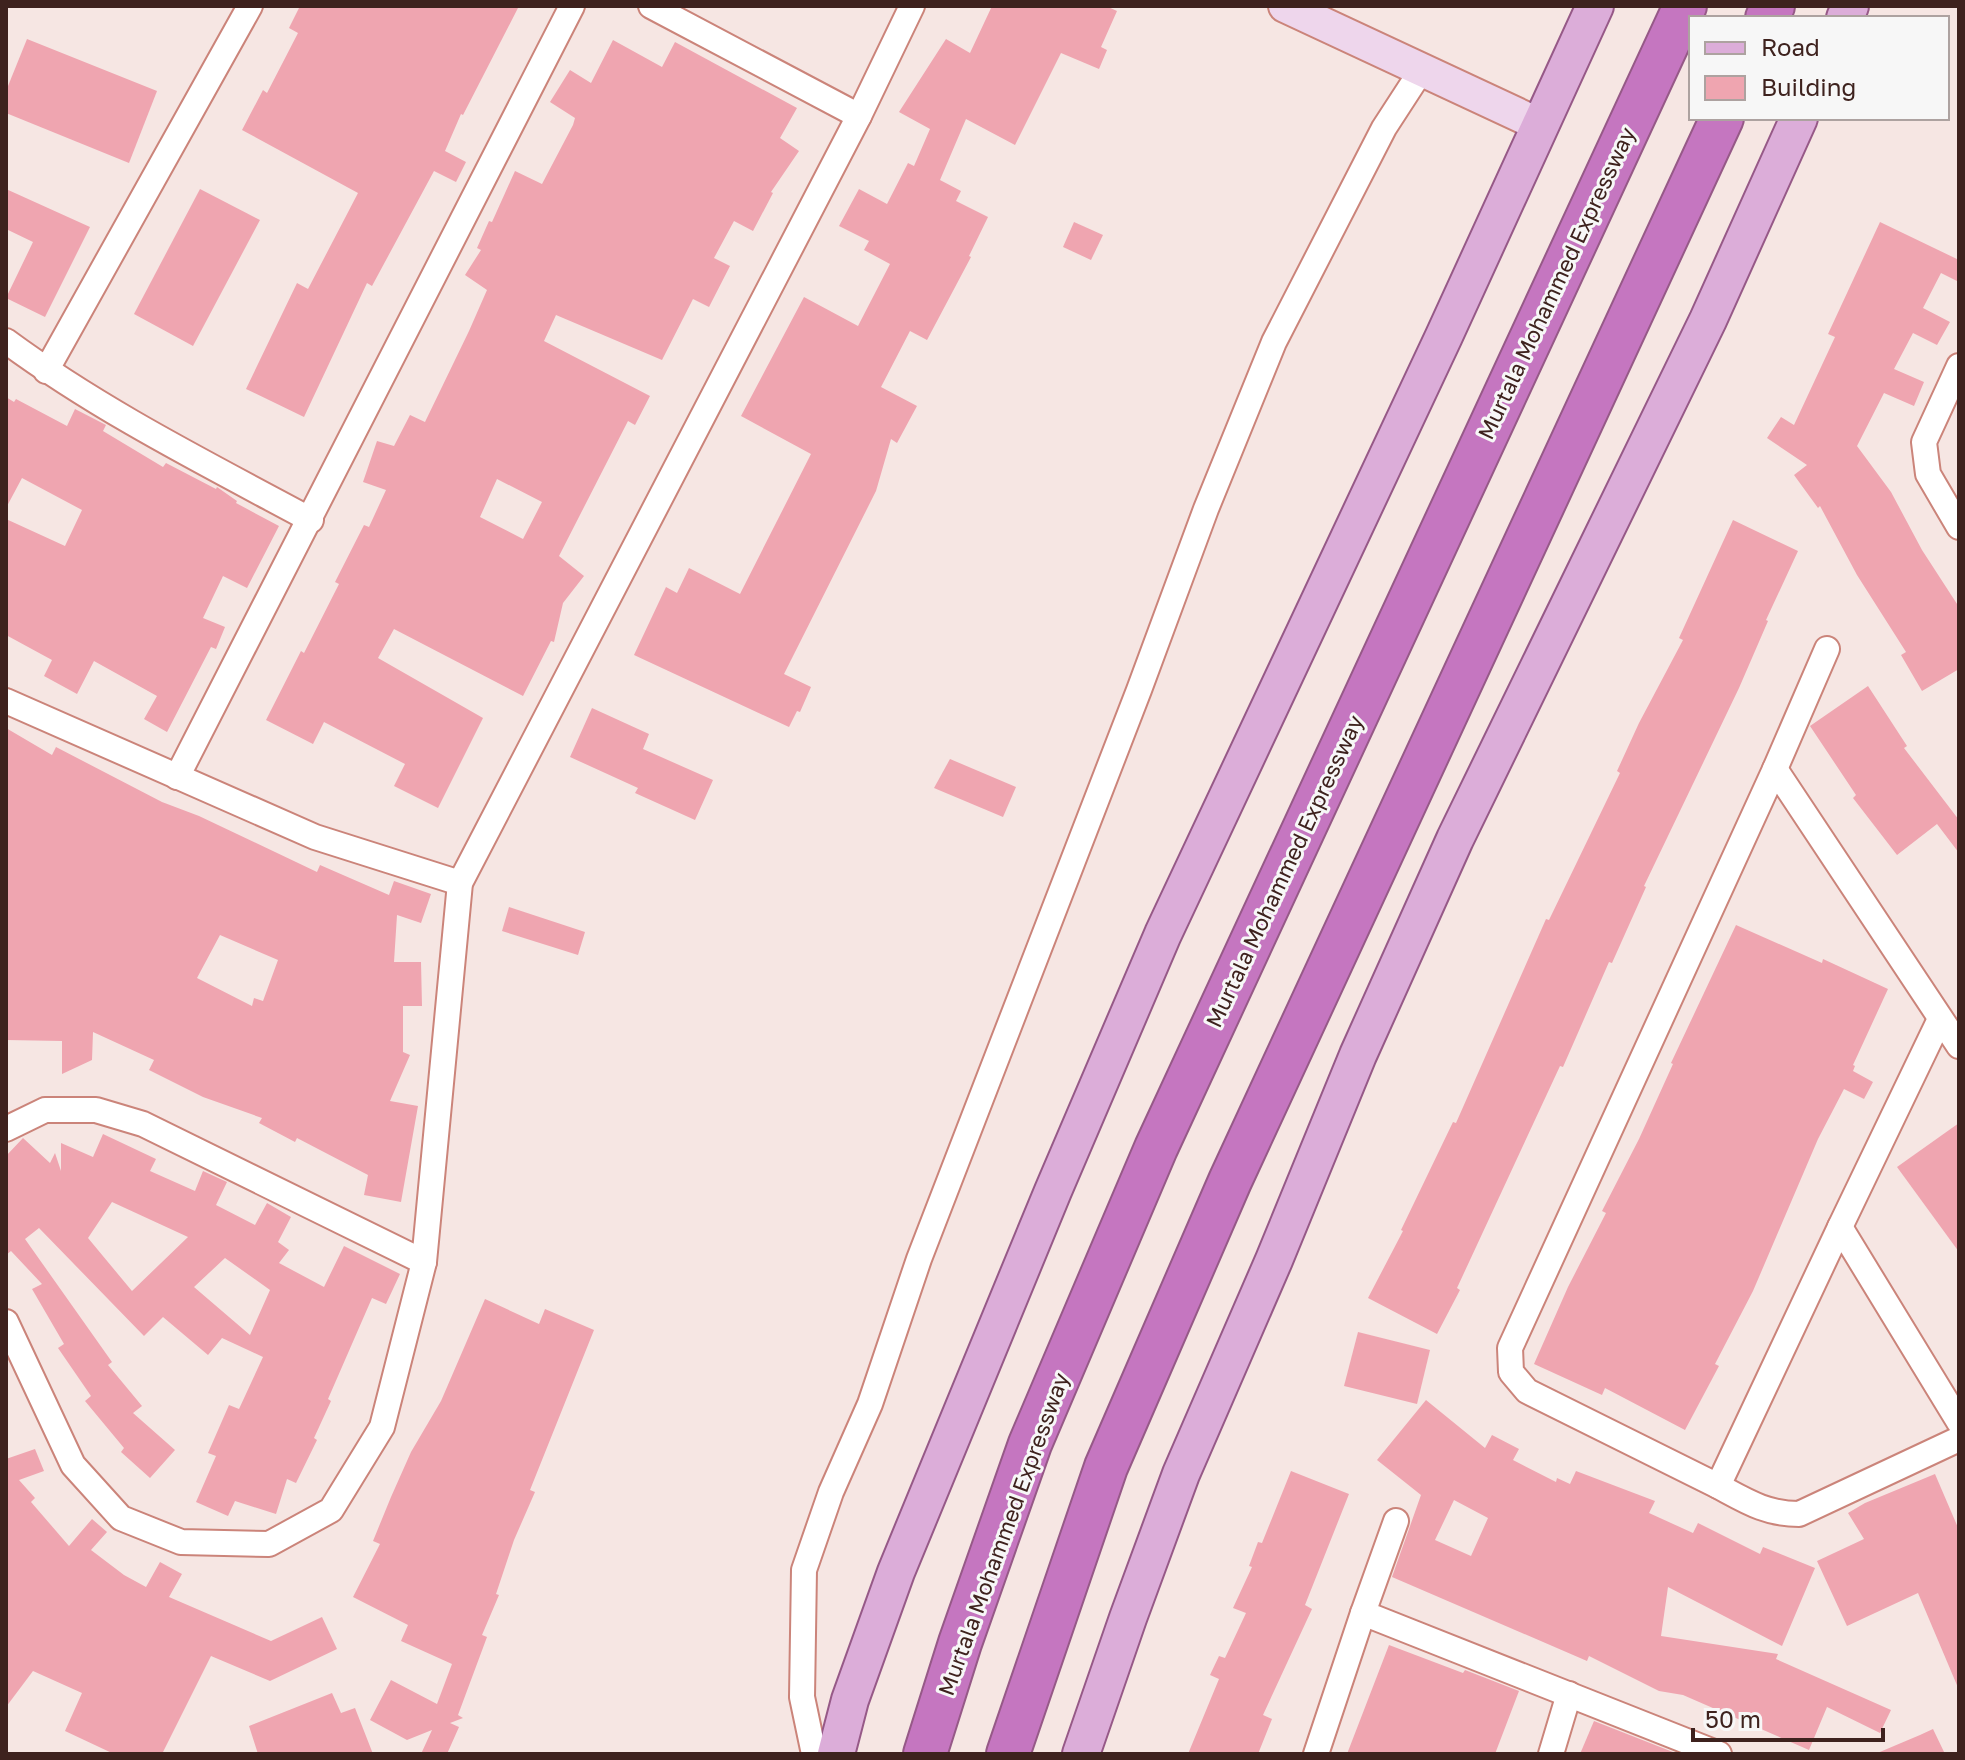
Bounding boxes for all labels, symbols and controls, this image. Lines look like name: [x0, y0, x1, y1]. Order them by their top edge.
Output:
legend: [1689, 16, 1949, 120]
text: Road: [1761, 32, 1820, 61]
text: Building: [1761, 72, 1856, 101]
street label: Murtala Mohammed Expressway: [1472, 123, 1640, 443]
street label: Murtala Mohammed Expressway: [1200, 711, 1368, 1031]
street label: Murtala Mohammed Expressway: [932, 1369, 1074, 1699]
scale bar: [1693, 1692, 1883, 1742]
text: 50 m: [1705, 1704, 1761, 1733]

